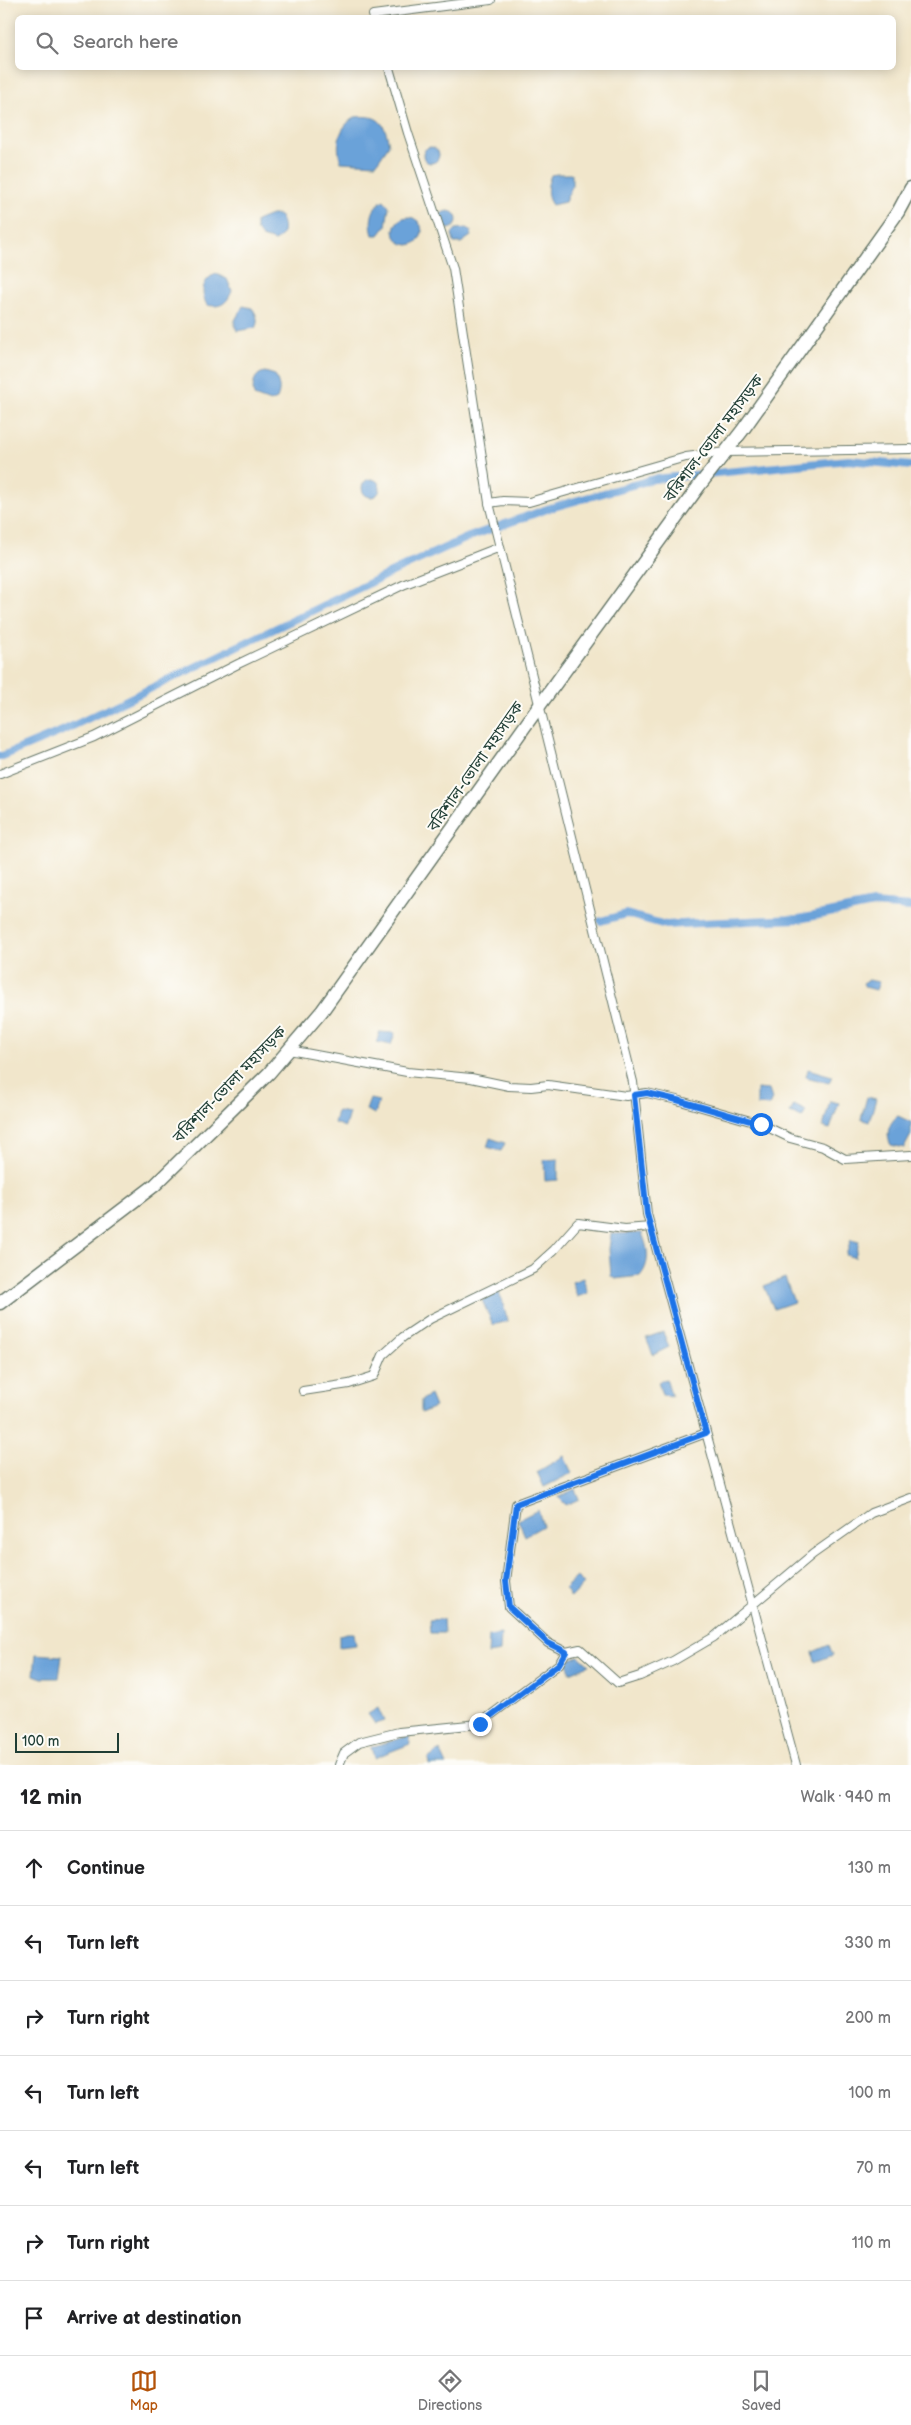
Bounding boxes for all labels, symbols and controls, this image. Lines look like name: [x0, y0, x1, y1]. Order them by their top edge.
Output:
search box: [15, 15, 896, 70]
icon: search: [33, 29, 61, 57]
text: Search here: [73, 31, 178, 54]
street label: বরিশাল-ভোলা মহাসড়ক: [659, 370, 769, 507]
street label: বরিশাল-ভোলা মহাসড়ক: [423, 697, 529, 837]
street label: বরিশাল-ভোলা মহাসড়ক: [168, 1021, 291, 1148]
route start: [750, 1113, 773, 1136]
route end: [469, 1713, 492, 1736]
scale bar: [15, 1730, 119, 1753]
text: 100 m: [22, 1733, 59, 1750]
text: 12 min: [20, 1785, 82, 1810]
text: Walk · 940 m: [800, 1788, 891, 1807]
icon: ahead: [20, 1854, 48, 1882]
text: Continue: [67, 1857, 145, 1880]
text: 130 m: [848, 1859, 891, 1878]
icon: left: [20, 1929, 48, 1957]
text: Turn left: [67, 1932, 139, 1955]
text: 330 m: [844, 1934, 891, 1953]
icon: right: [20, 2004, 48, 2032]
text: Turn right: [67, 2007, 150, 2030]
text: 200 m: [845, 2009, 891, 2028]
icon: left: [20, 2079, 48, 2107]
text: Turn left: [67, 2082, 139, 2105]
text: 100 m: [848, 2084, 891, 2103]
icon: left: [20, 2154, 48, 2182]
text: Turn left: [67, 2157, 139, 2180]
text: 70 m: [856, 2159, 891, 2178]
icon: right: [20, 2229, 48, 2257]
text: Turn right: [67, 2232, 150, 2255]
text: 110 m: [852, 2234, 891, 2253]
icon: arrive: [20, 2304, 48, 2332]
text: Arrive at destination: [67, 2307, 242, 2330]
tab: Map: [130, 2367, 158, 2414]
tab: Directions: [418, 2367, 482, 2414]
tab: Saved: [742, 2367, 781, 2414]

